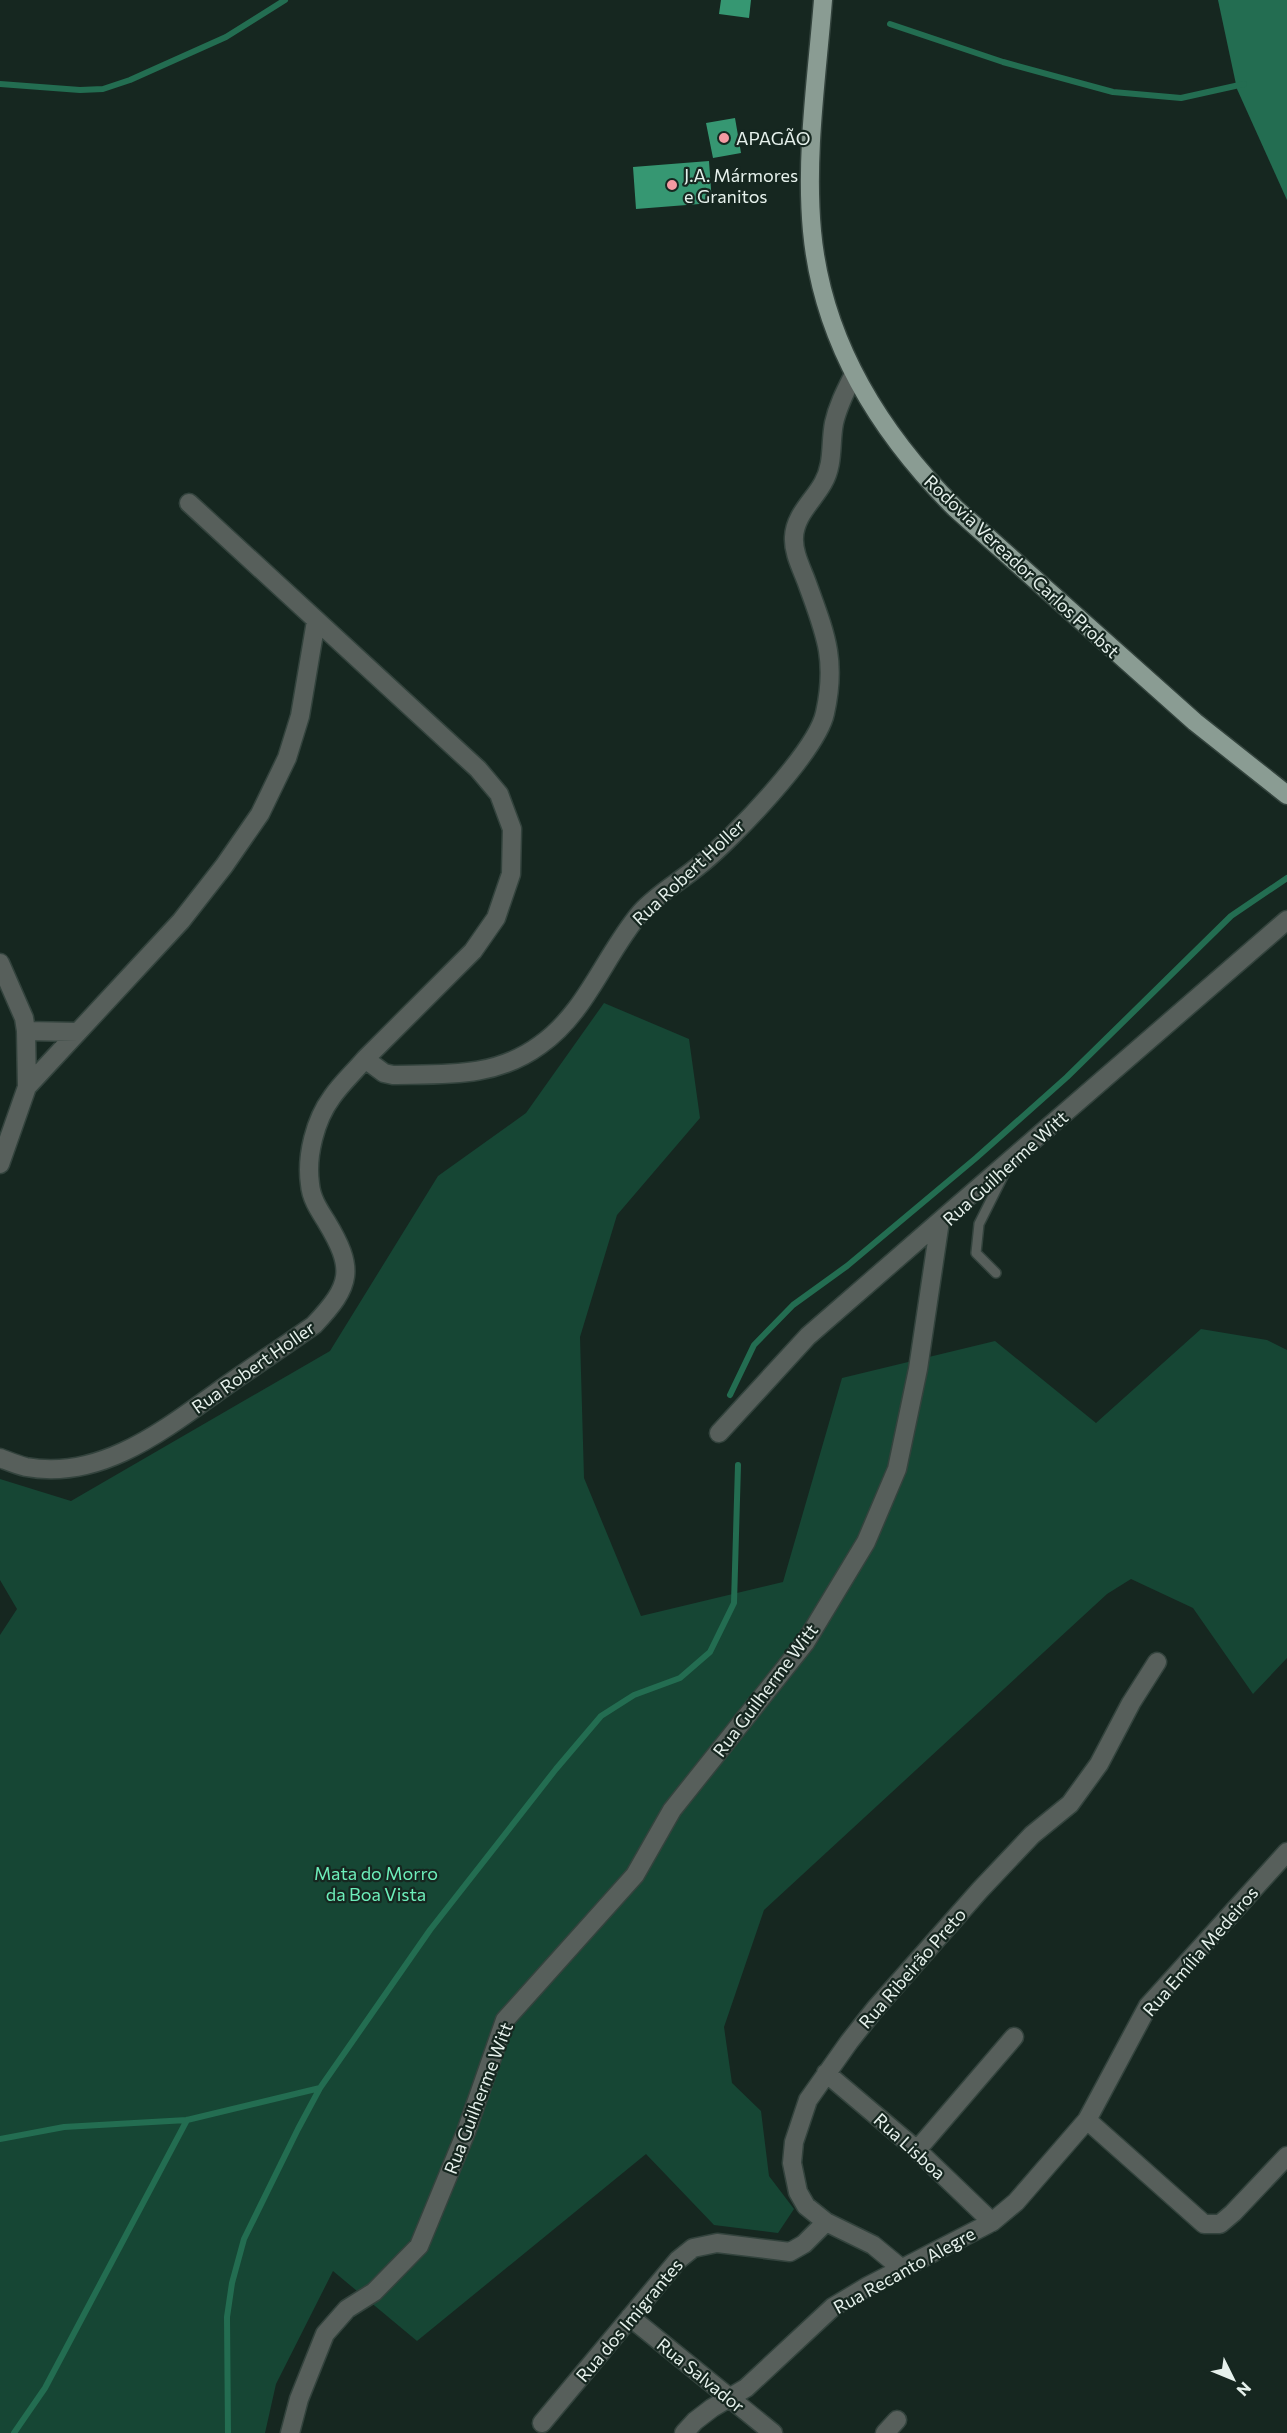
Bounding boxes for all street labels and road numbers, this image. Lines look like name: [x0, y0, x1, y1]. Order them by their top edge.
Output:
street label: Rodovia Vereador Carlos Probst: [920, 470, 1124, 662]
street label: Rua Robert Holler: [627, 814, 749, 930]
street label: Rua Guilherme Witt: [938, 1106, 1072, 1230]
street label: Rua Robert Holler: [187, 1316, 319, 1418]
street label: Rua Guilherme Witt: [708, 1619, 822, 1761]
street label: Rua Emília Medeiros: [1138, 1882, 1262, 2020]
street label: Rua Ribeirão Preto: [854, 1903, 970, 2033]
street label: Rua Guilherme Witt: [439, 2019, 517, 2177]
street label: Rua Lisboa: [870, 2108, 950, 2184]
street label: Rua Recanto Alegre: [829, 2222, 979, 2318]
street label: Rua dos Imigrantes: [571, 2254, 687, 2386]
street label: Rua Salvador: [653, 2333, 749, 2417]

